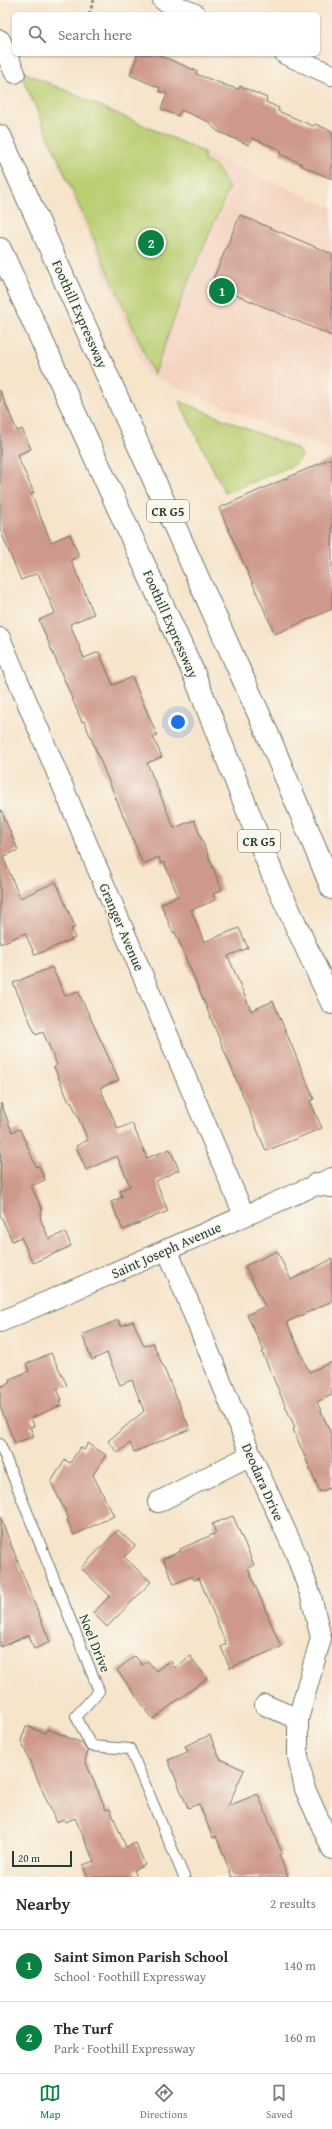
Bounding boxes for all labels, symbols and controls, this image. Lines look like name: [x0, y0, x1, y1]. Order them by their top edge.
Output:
search box: [12, 12, 320, 56]
icon: search: [26, 23, 48, 45]
text: Search here: [58, 24, 132, 45]
pin: 2: [138, 228, 164, 258]
street label: Foothill Expressway: [47, 257, 113, 371]
pin: 1: [209, 276, 235, 306]
road number: CR G5: [147, 500, 189, 522]
street label: Foothill Expressway: [138, 567, 204, 681]
your location: [168, 712, 188, 732]
road number: CR G5: [238, 830, 280, 852]
street label: Granger Avenue: [94, 880, 150, 974]
street label: Saint Joseph Avenue: [108, 1217, 225, 1283]
street label: Deodara Drive: [237, 1440, 289, 1524]
street label: Noel Drive: [74, 1611, 116, 1676]
scale bar: [12, 1849, 72, 1868]
text: 20 m: [18, 1850, 40, 1866]
text: Nearby: [16, 1891, 70, 1916]
text: 2 results: [270, 1894, 316, 1913]
text: Saint Simon Parish School: [54, 1946, 228, 1967]
text: 1: [26, 1956, 32, 1975]
text: 140 m: [284, 1956, 316, 1975]
text: School · Foothill Expressway: [54, 1967, 206, 1986]
text: The Turf: [54, 2018, 112, 2039]
text: 2: [26, 2028, 32, 2047]
text: 160 m: [284, 2028, 316, 2047]
text: Park · Foothill Expressway: [54, 2039, 195, 2058]
tab: Map: [39, 2082, 61, 2122]
tab: Directions: [140, 2082, 187, 2122]
tab: Saved: [266, 2082, 293, 2122]

